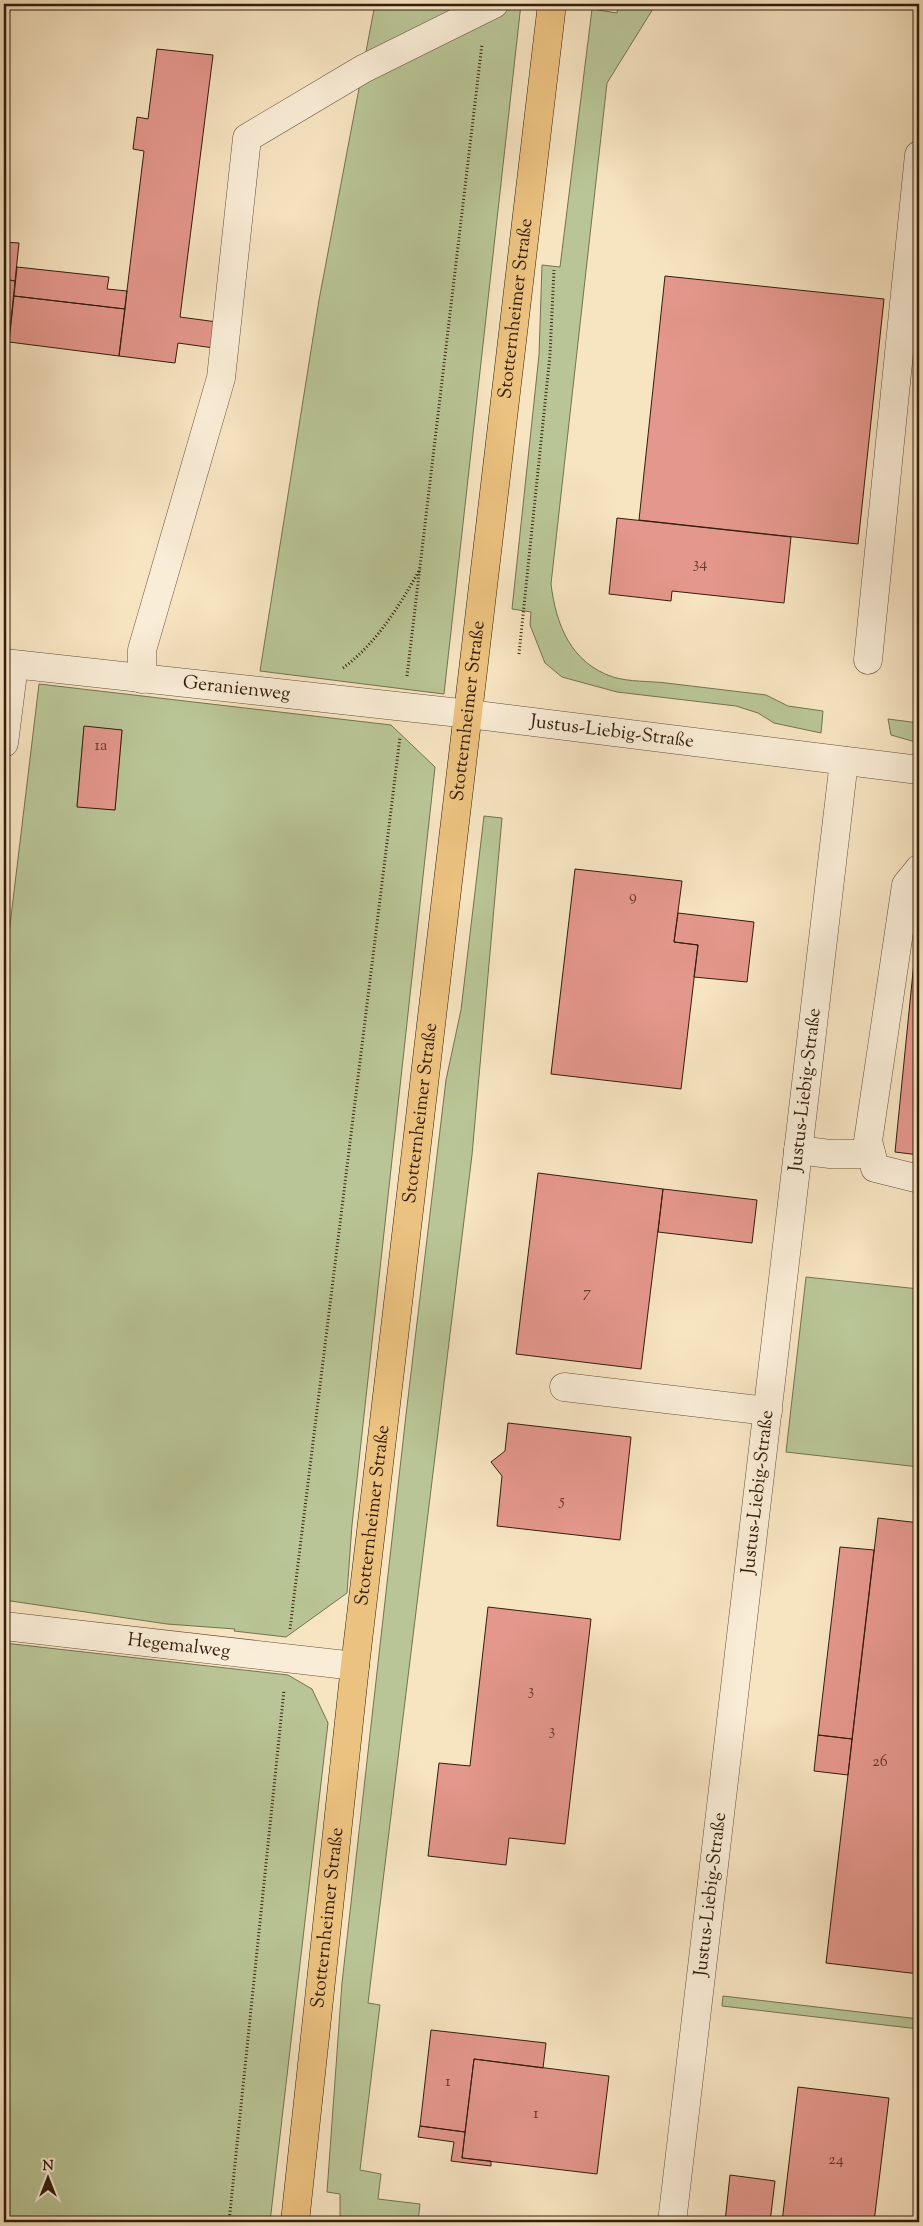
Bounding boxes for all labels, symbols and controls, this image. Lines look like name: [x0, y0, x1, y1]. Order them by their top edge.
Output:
street label: Stotternheimer Straße: [492, 217, 540, 401]
house number: 34: [693, 553, 707, 576]
street label: Stotternheimer Straße: [444, 619, 492, 803]
street label: Geranienweg: [181, 669, 292, 708]
street label: Justus-Liebig-Straße: [528, 708, 696, 755]
house number: 1a: [95, 735, 108, 758]
house number: 9: [629, 886, 637, 909]
street label: Justus-Liebig-Straße: [782, 1006, 828, 1174]
street label: Stotternheimer Straße: [396, 1021, 445, 1205]
house number: 7: [583, 1282, 591, 1305]
street label: Justus-Liebig-Straße: [735, 1409, 781, 1576]
street label: Stotternheimer Straße: [349, 1423, 397, 1607]
house number: 5: [558, 1490, 565, 1513]
street label: Hegemalweg: [126, 1627, 232, 1665]
house number: 3: [528, 1680, 534, 1703]
house number: 3: [549, 1720, 555, 1743]
house number: 26: [872, 1751, 888, 1774]
street label: Justus-Liebig-Straße: [687, 1811, 734, 1979]
street label: Stotternheimer Straße: [305, 1826, 351, 2010]
house number: 1: [445, 2071, 451, 2094]
house number: 1: [533, 2103, 539, 2126]
house number: 24: [828, 2149, 844, 2172]
north arrow: [22, 2154, 72, 2204]
text: N: [42, 2157, 54, 2177]

